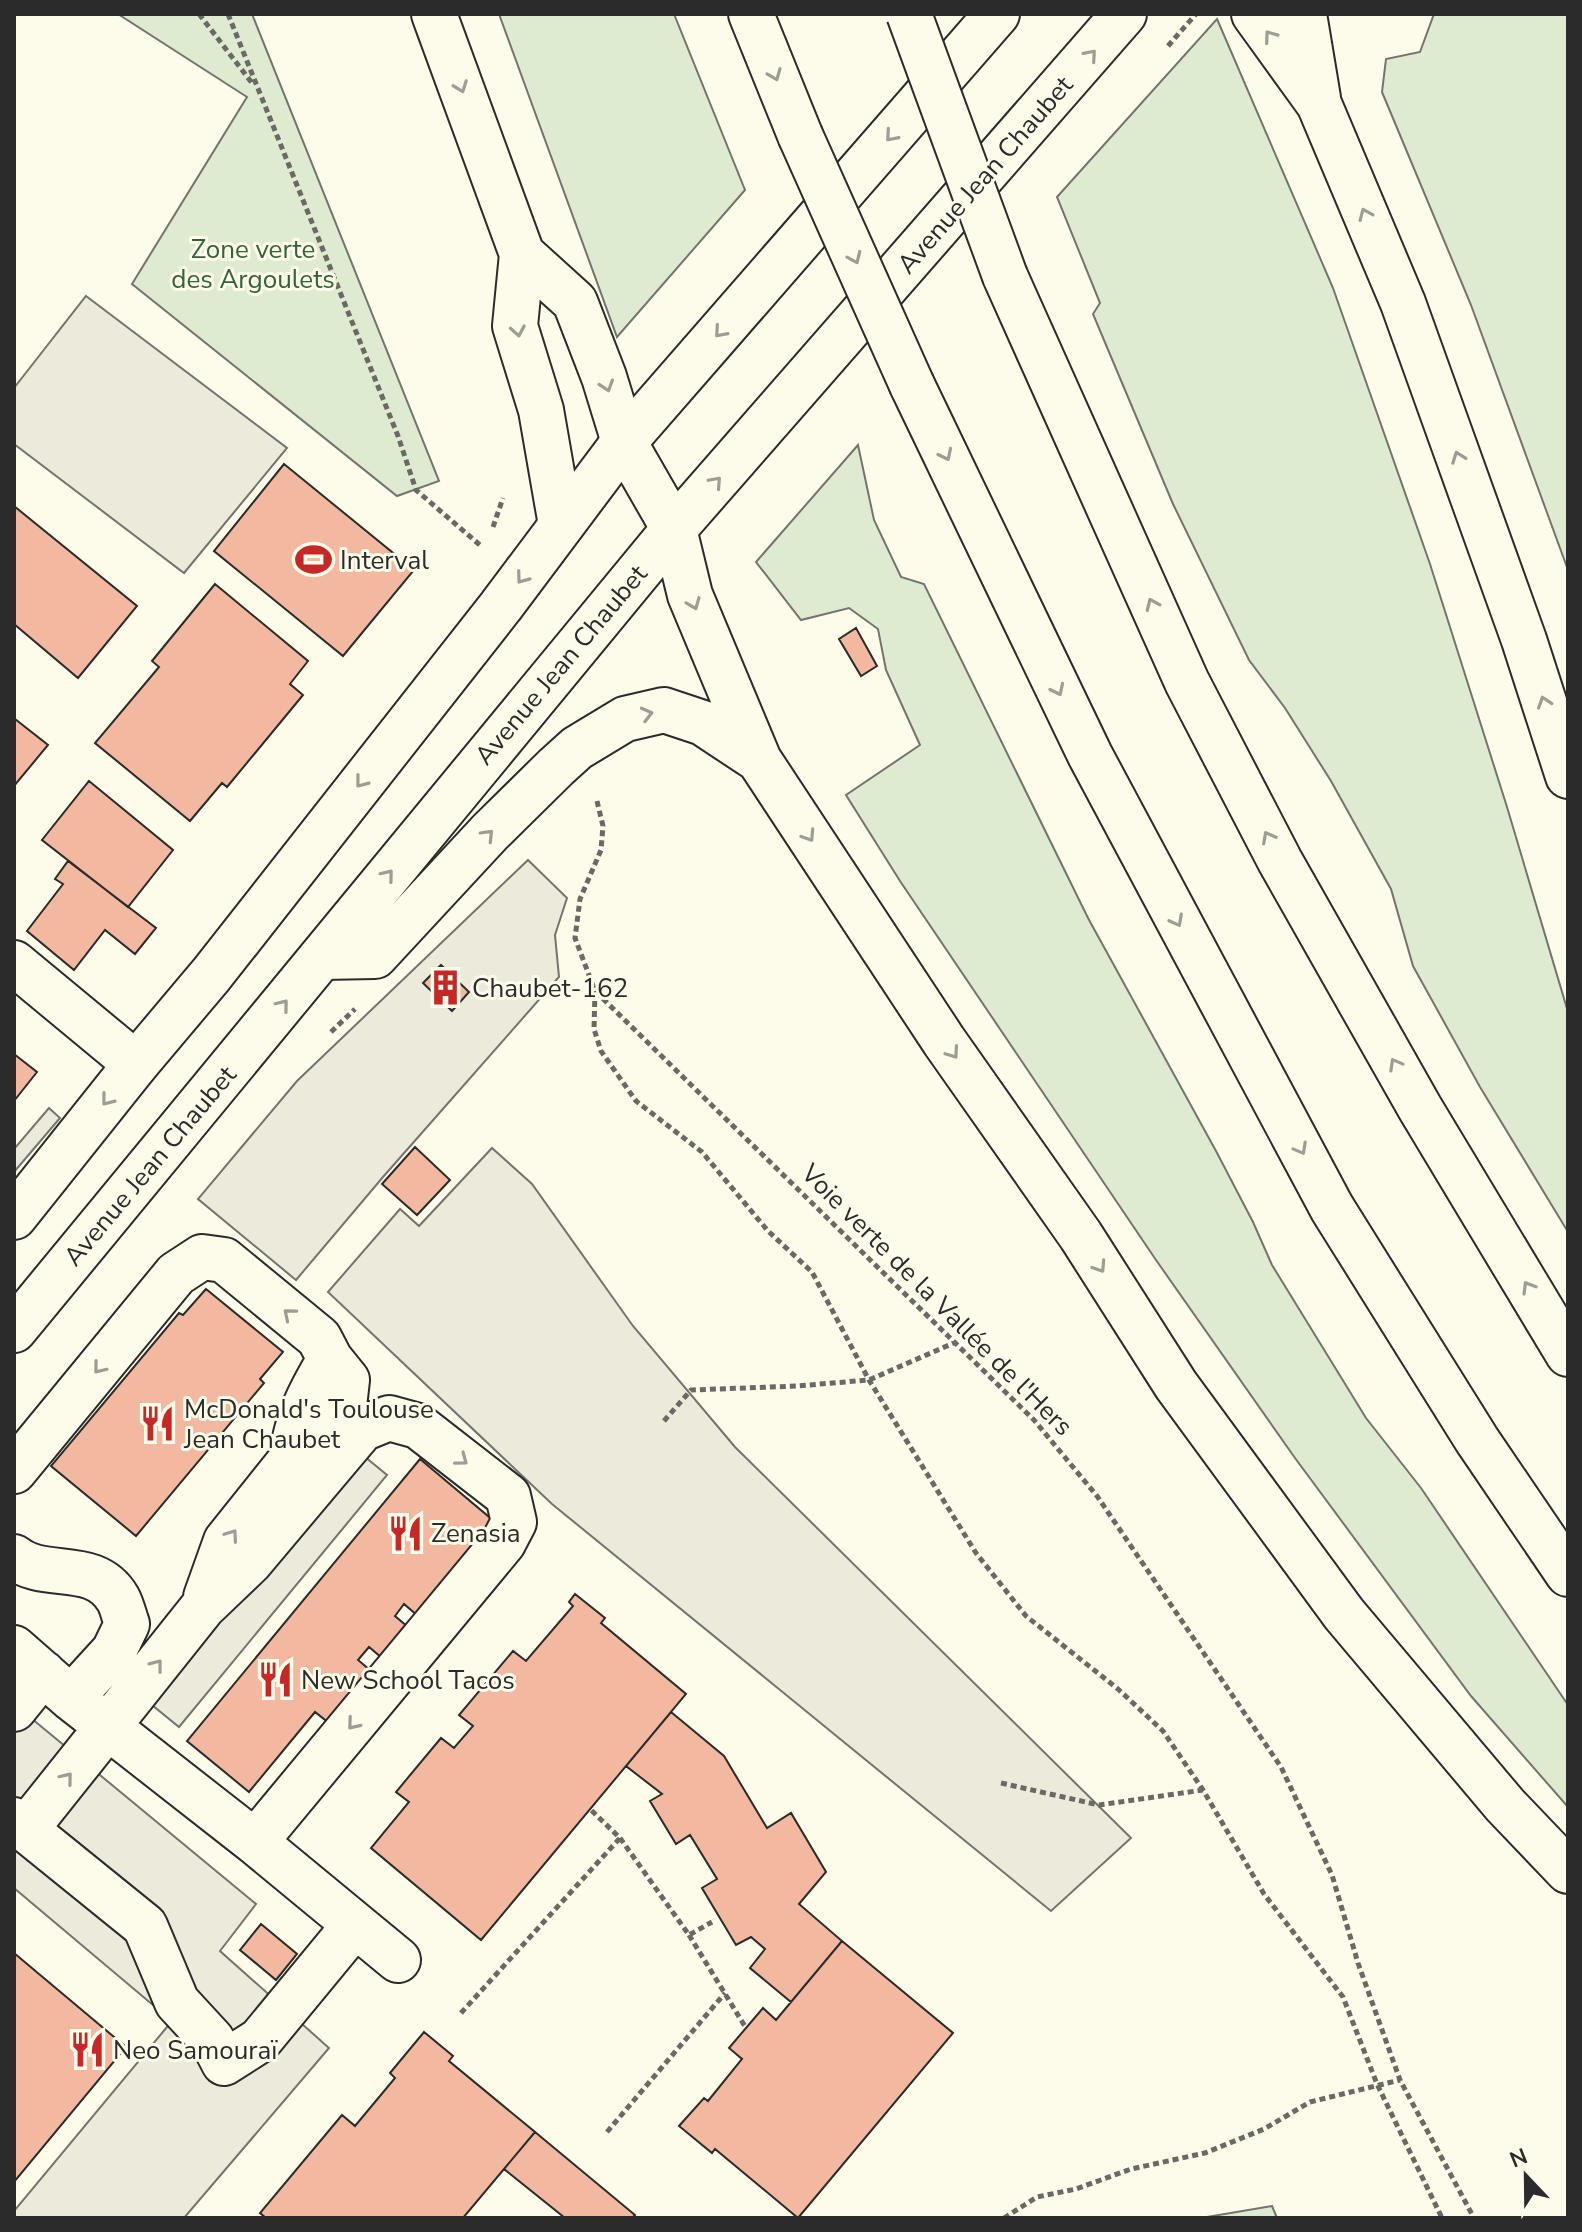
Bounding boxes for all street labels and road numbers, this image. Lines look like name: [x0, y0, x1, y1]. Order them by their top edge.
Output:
street label: Avenue Jean Chaubet: [889, 68, 1081, 281]
street label: Avenue Jean Chaubet: [467, 557, 656, 773]
street label: Avenue Jean Chaubet: [56, 1058, 245, 1274]
street label: Voie verte de la Vallée de l'Hers: [793, 1156, 1081, 1444]

